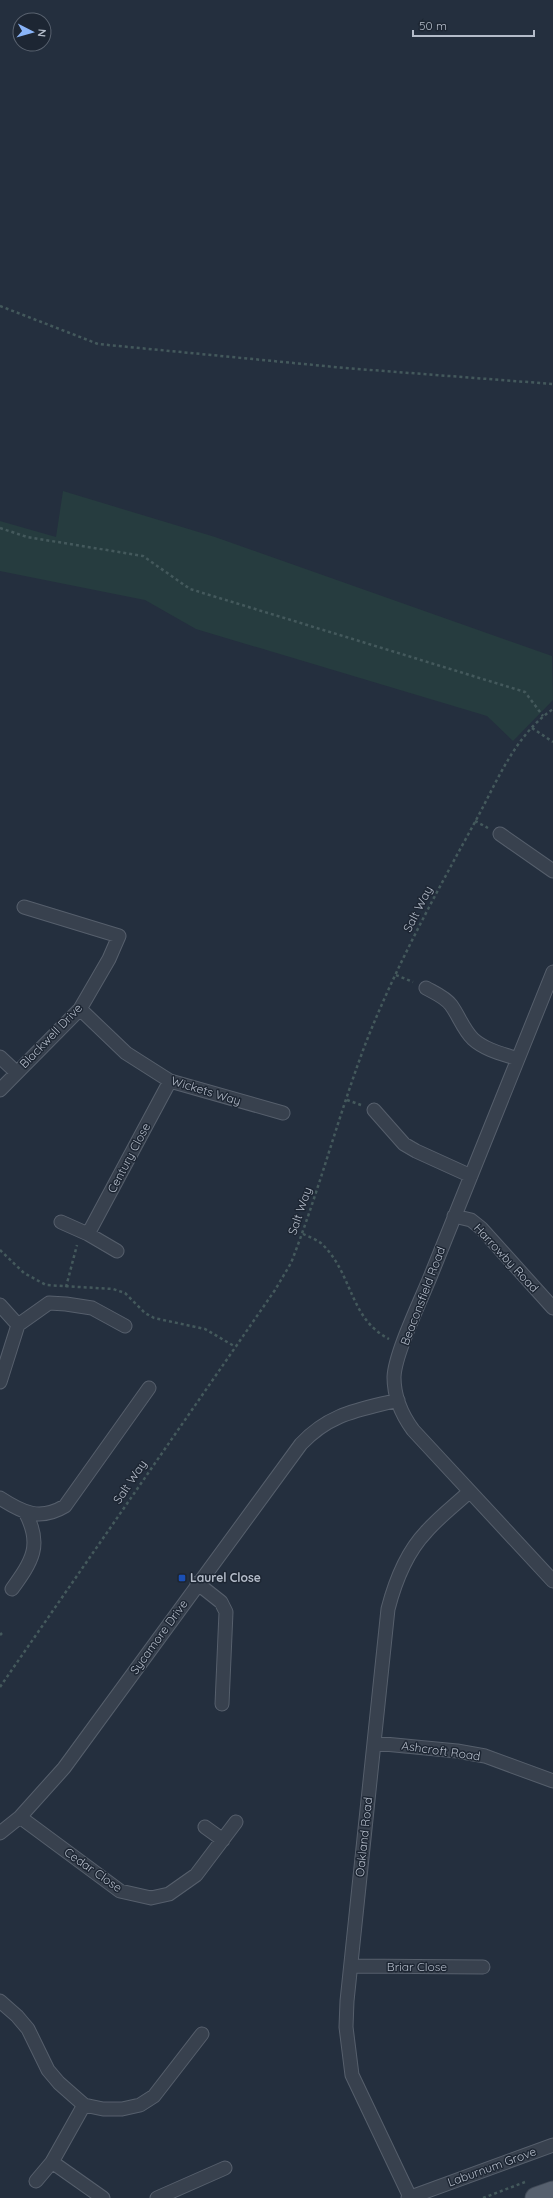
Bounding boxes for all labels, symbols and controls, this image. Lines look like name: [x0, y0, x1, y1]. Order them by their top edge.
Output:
north arrow: [12, 12, 52, 52]
scale bar: [413, 12, 534, 38]
text: 50 m: [419, 18, 447, 33]
text: N: [35, 28, 49, 38]
street label: Salt Way: [400, 883, 436, 934]
street label: Blackwell Drive: [16, 1000, 85, 1071]
street label: Wickets Way: [169, 1073, 243, 1108]
street label: Century Close: [104, 1120, 153, 1195]
street label: Salt Way: [284, 1185, 315, 1237]
street label: Harrowby Road: [471, 1220, 542, 1295]
street label: Beaconsfield Road: [397, 1244, 448, 1347]
street label: Salt Way: [109, 1457, 150, 1507]
place label: Laurel Close: [190, 1570, 261, 1585]
marker: Laurel Close: [177, 1573, 187, 1583]
street label: Sycamore Drive: [127, 1596, 191, 1677]
street label: Ashcroft Road: [401, 1738, 481, 1763]
street label: Oakland Road: [352, 1796, 375, 1878]
street label: Cedar Close: [61, 1844, 125, 1895]
street label: Briar Close: [387, 1959, 447, 1974]
street label: Laburnum Grove: [445, 2143, 538, 2190]

